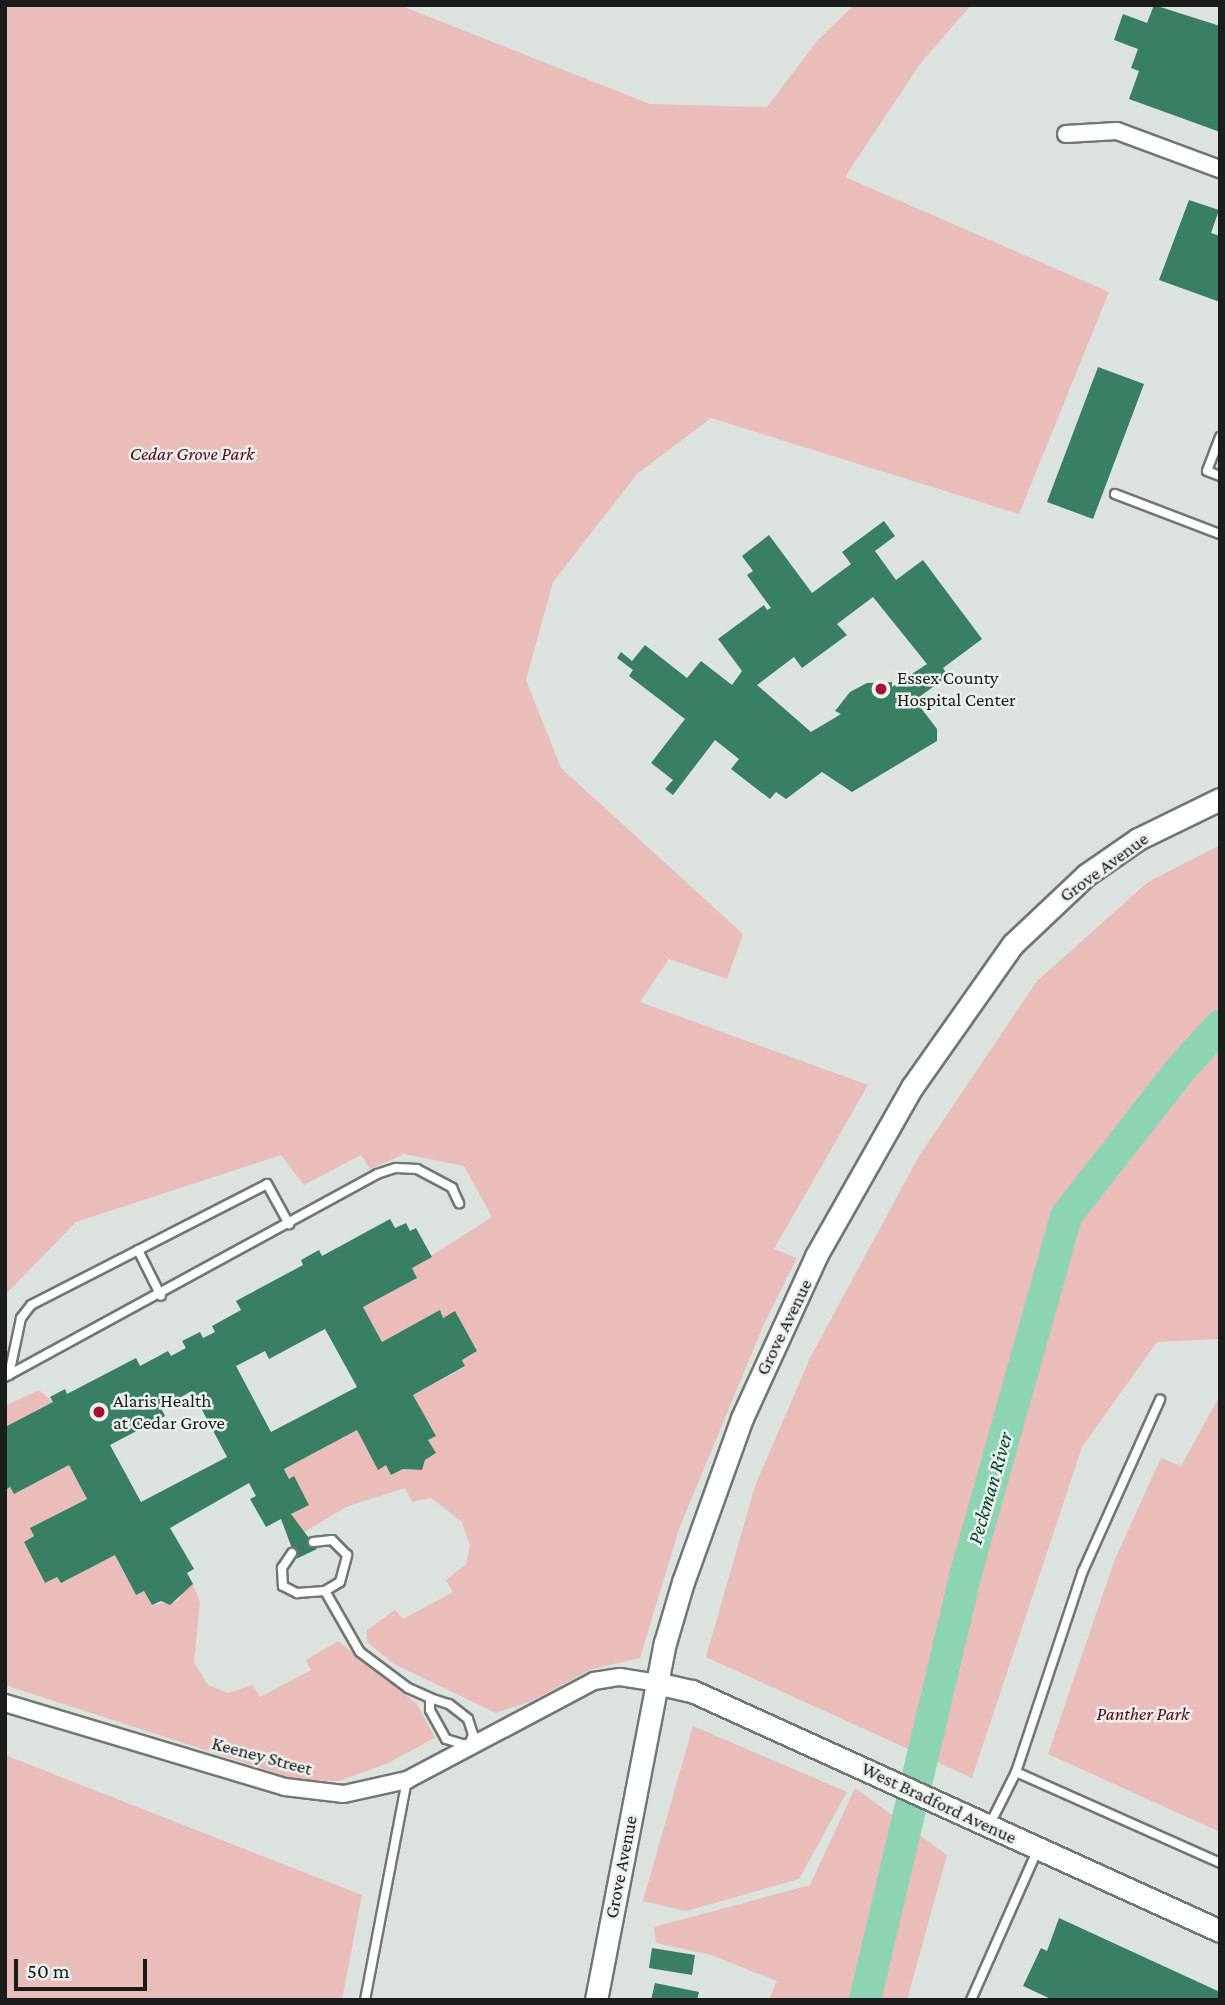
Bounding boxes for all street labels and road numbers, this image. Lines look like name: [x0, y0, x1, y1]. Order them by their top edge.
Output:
street label: Grove Avenue: [1055, 827, 1153, 907]
street label: Grove Avenue: [751, 1275, 817, 1379]
street label: Keeney Street: [209, 1732, 315, 1780]
street label: West Bradford Avenue: [858, 1757, 1020, 1849]
street label: Grove Avenue: [600, 1814, 642, 1920]

